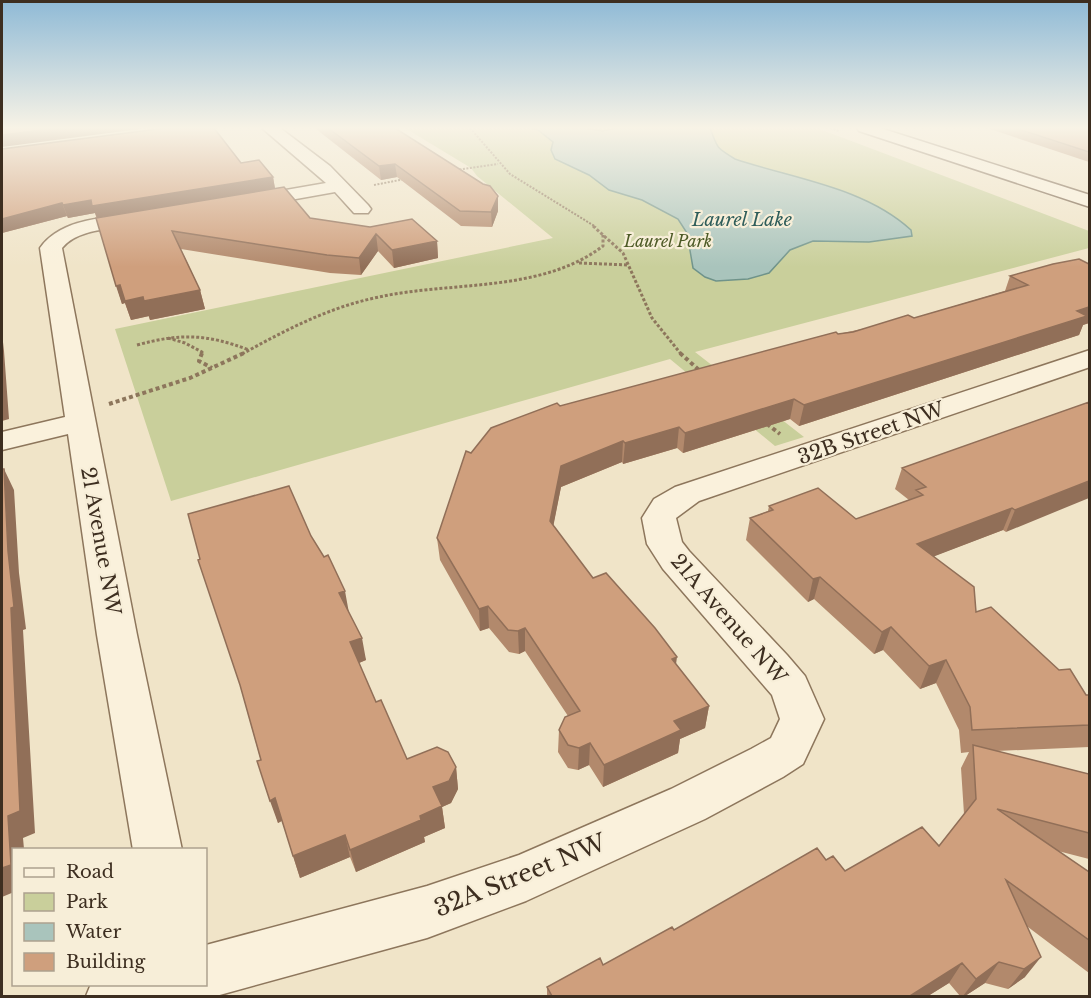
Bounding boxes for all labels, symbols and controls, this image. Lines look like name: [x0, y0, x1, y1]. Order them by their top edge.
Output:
water label: Laurel Lake: [691, 209, 792, 231]
park label: Laurel Park: [623, 231, 712, 251]
street label: 32B Street NW: [795, 397, 948, 469]
street label: 21 Avenue NW: [76, 465, 126, 617]
street label: 21A Avenue NW: [666, 549, 792, 689]
street label: 32A Street NW: [430, 827, 611, 923]
legend: [12, 848, 207, 986]
text: Road: [66, 861, 114, 883]
text: Park: [66, 891, 108, 913]
text: Water: [65, 921, 122, 943]
text: Building: [66, 951, 145, 973]

